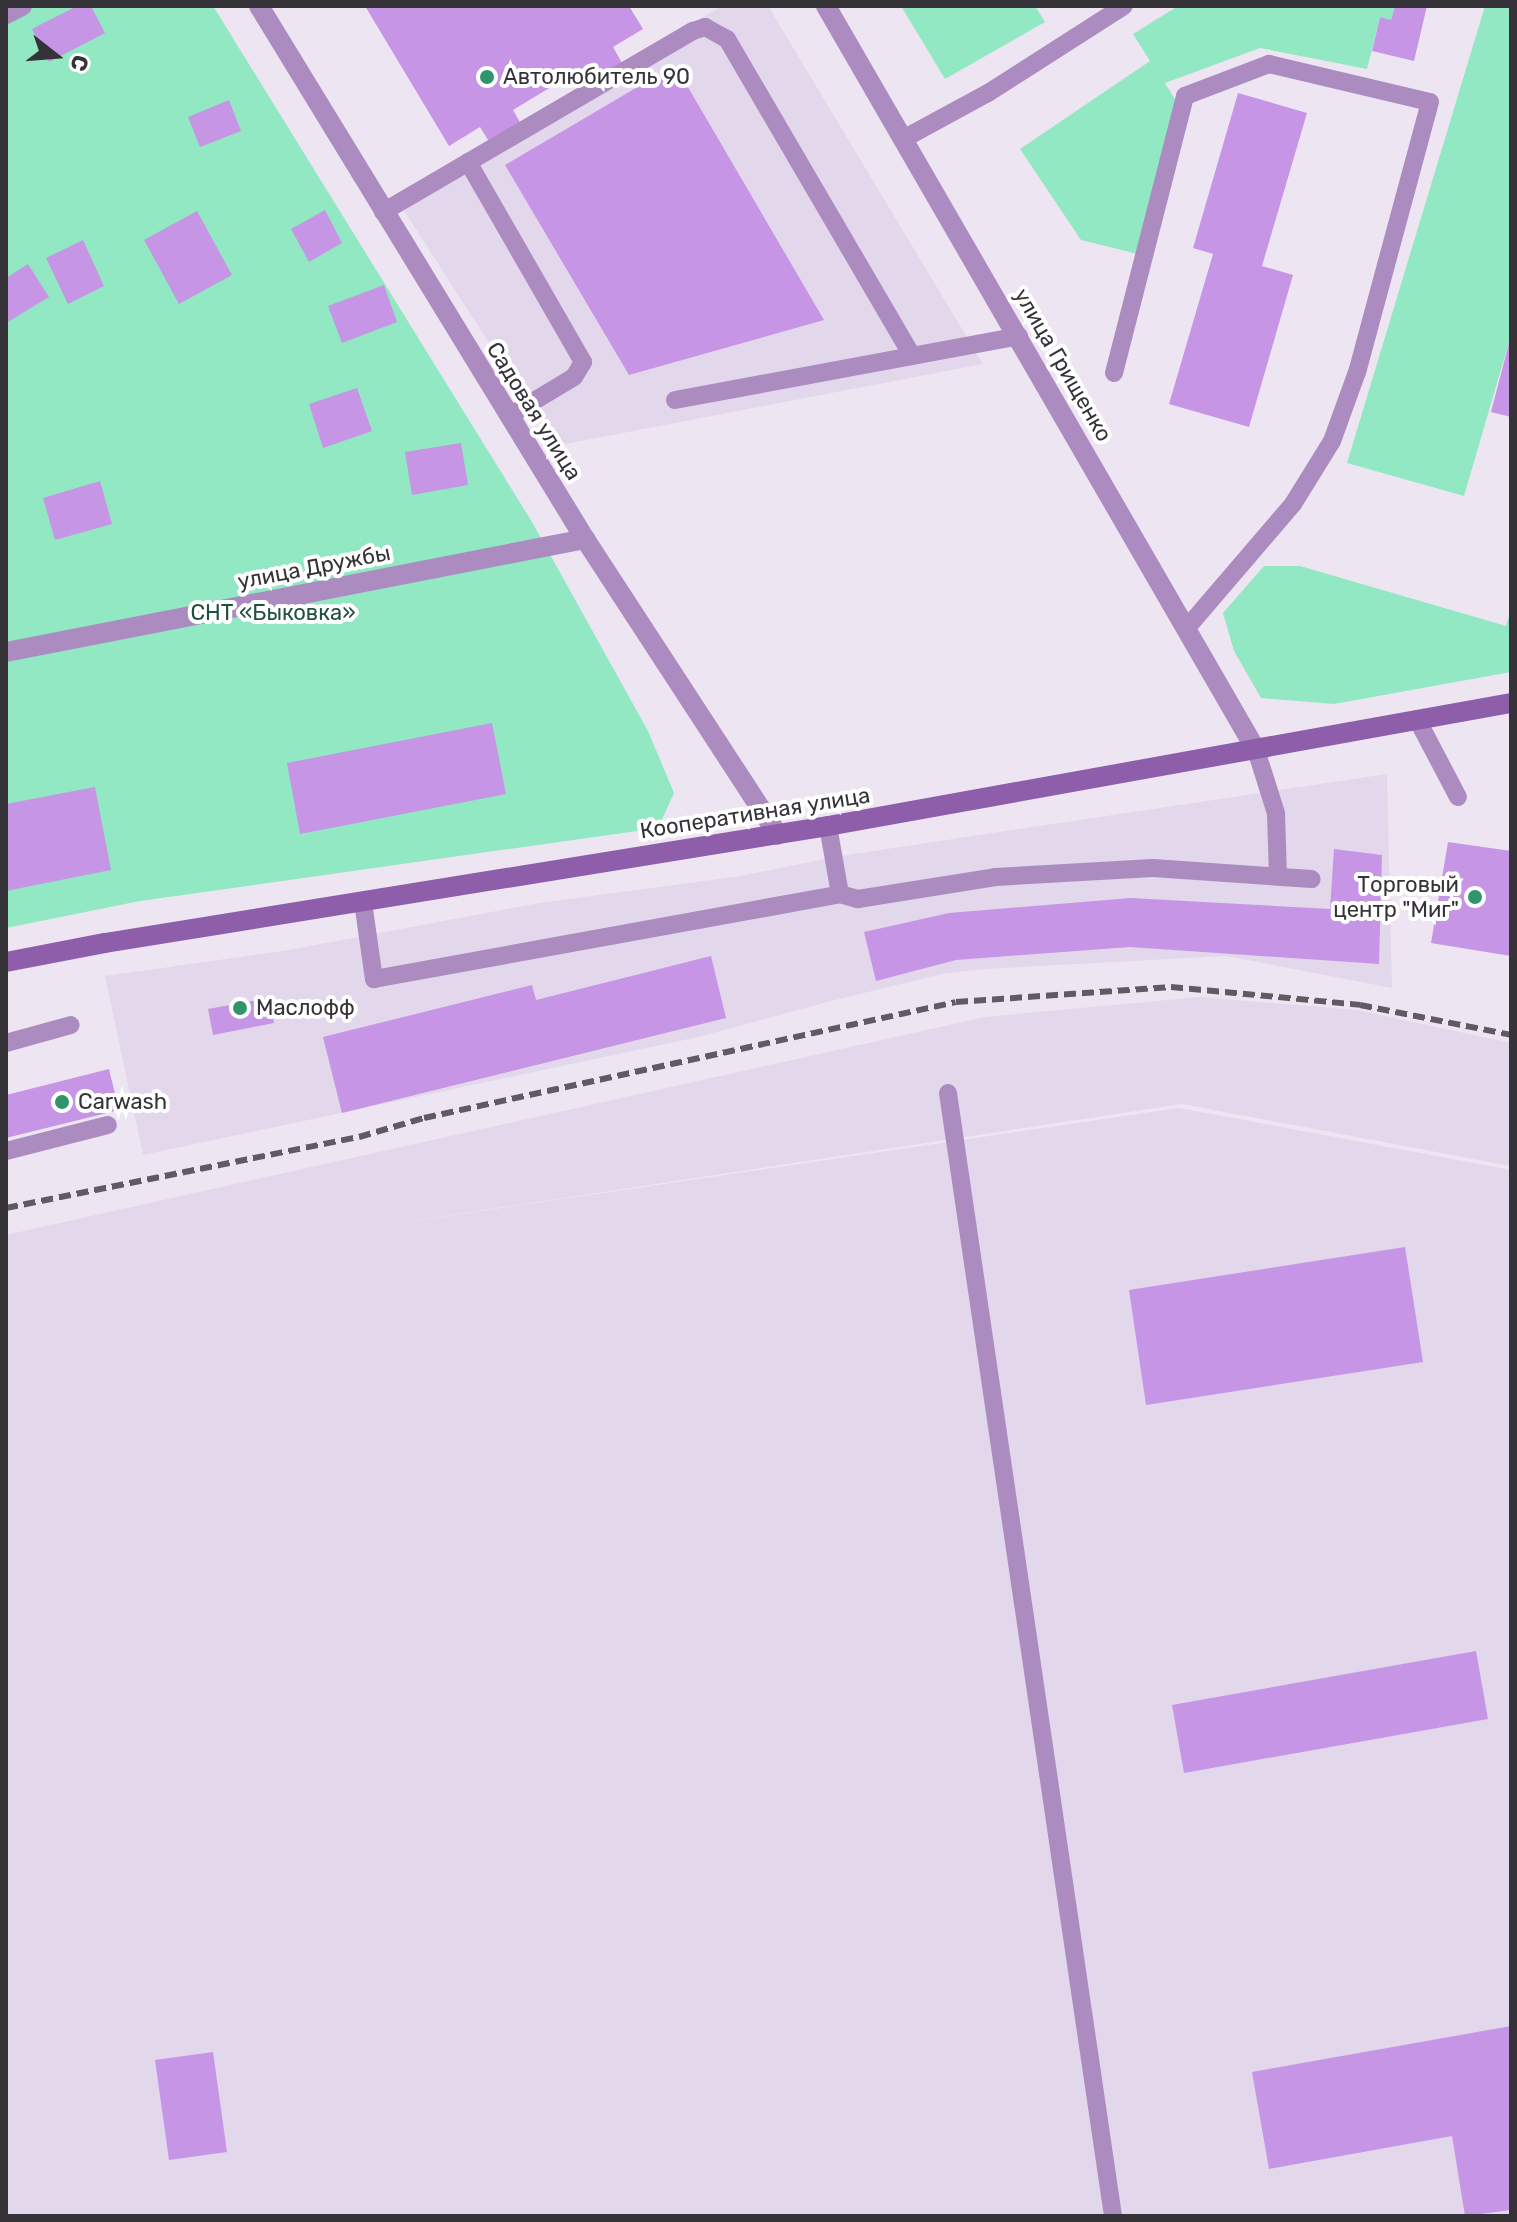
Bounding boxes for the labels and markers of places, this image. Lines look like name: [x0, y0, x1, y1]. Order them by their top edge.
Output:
place label: Автолюбитель 90: [503, 64, 690, 90]
marker: Автолюбитель 90: [478, 68, 496, 86]
place label: Торговый центр "Миг": [1333, 871, 1459, 922]
marker: Торговый центр "Миг": [1466, 888, 1484, 906]
place label: Маслофф: [256, 995, 355, 1021]
marker: Маслофф: [231, 999, 249, 1017]
place label: Carwash: [78, 1089, 167, 1115]
marker: Carwash: [53, 1093, 71, 1111]

